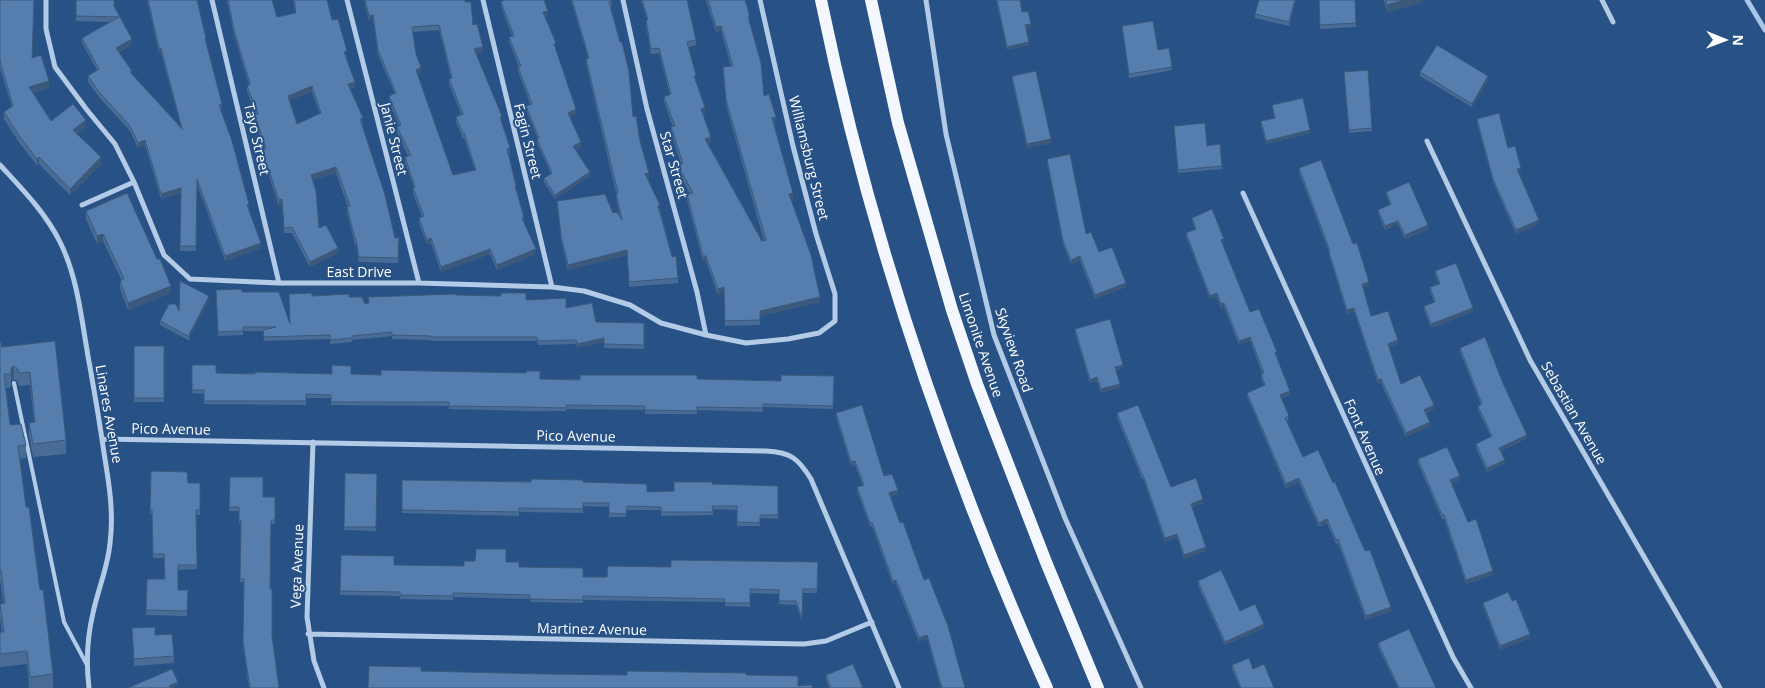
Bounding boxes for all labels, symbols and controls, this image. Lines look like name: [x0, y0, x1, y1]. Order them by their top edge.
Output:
north arrow: [1700, 15, 1750, 65]
text: N: [1729, 34, 1748, 46]
street label: Williamsburg Street: [785, 94, 834, 222]
street label: Janie Street: [376, 99, 413, 177]
street label: Tayo Street: [240, 101, 275, 177]
street label: Fagin Street: [510, 101, 547, 181]
street label: Star Street: [656, 129, 693, 201]
street label: East Drive: [326, 262, 392, 281]
street label: Limonite Avenue: [955, 290, 1008, 400]
street label: Skyview Road: [991, 305, 1038, 395]
street label: Sebastian Avenue: [1537, 358, 1612, 468]
street label: Linares Avenue: [91, 363, 128, 465]
street label: Font Avenue: [1340, 396, 1391, 478]
street label: Pico Avenue: [131, 418, 211, 439]
street label: Pico Avenue: [536, 425, 616, 446]
street label: Vega Avenue: [286, 524, 307, 608]
street label: Martinez Avenue: [537, 618, 647, 639]

